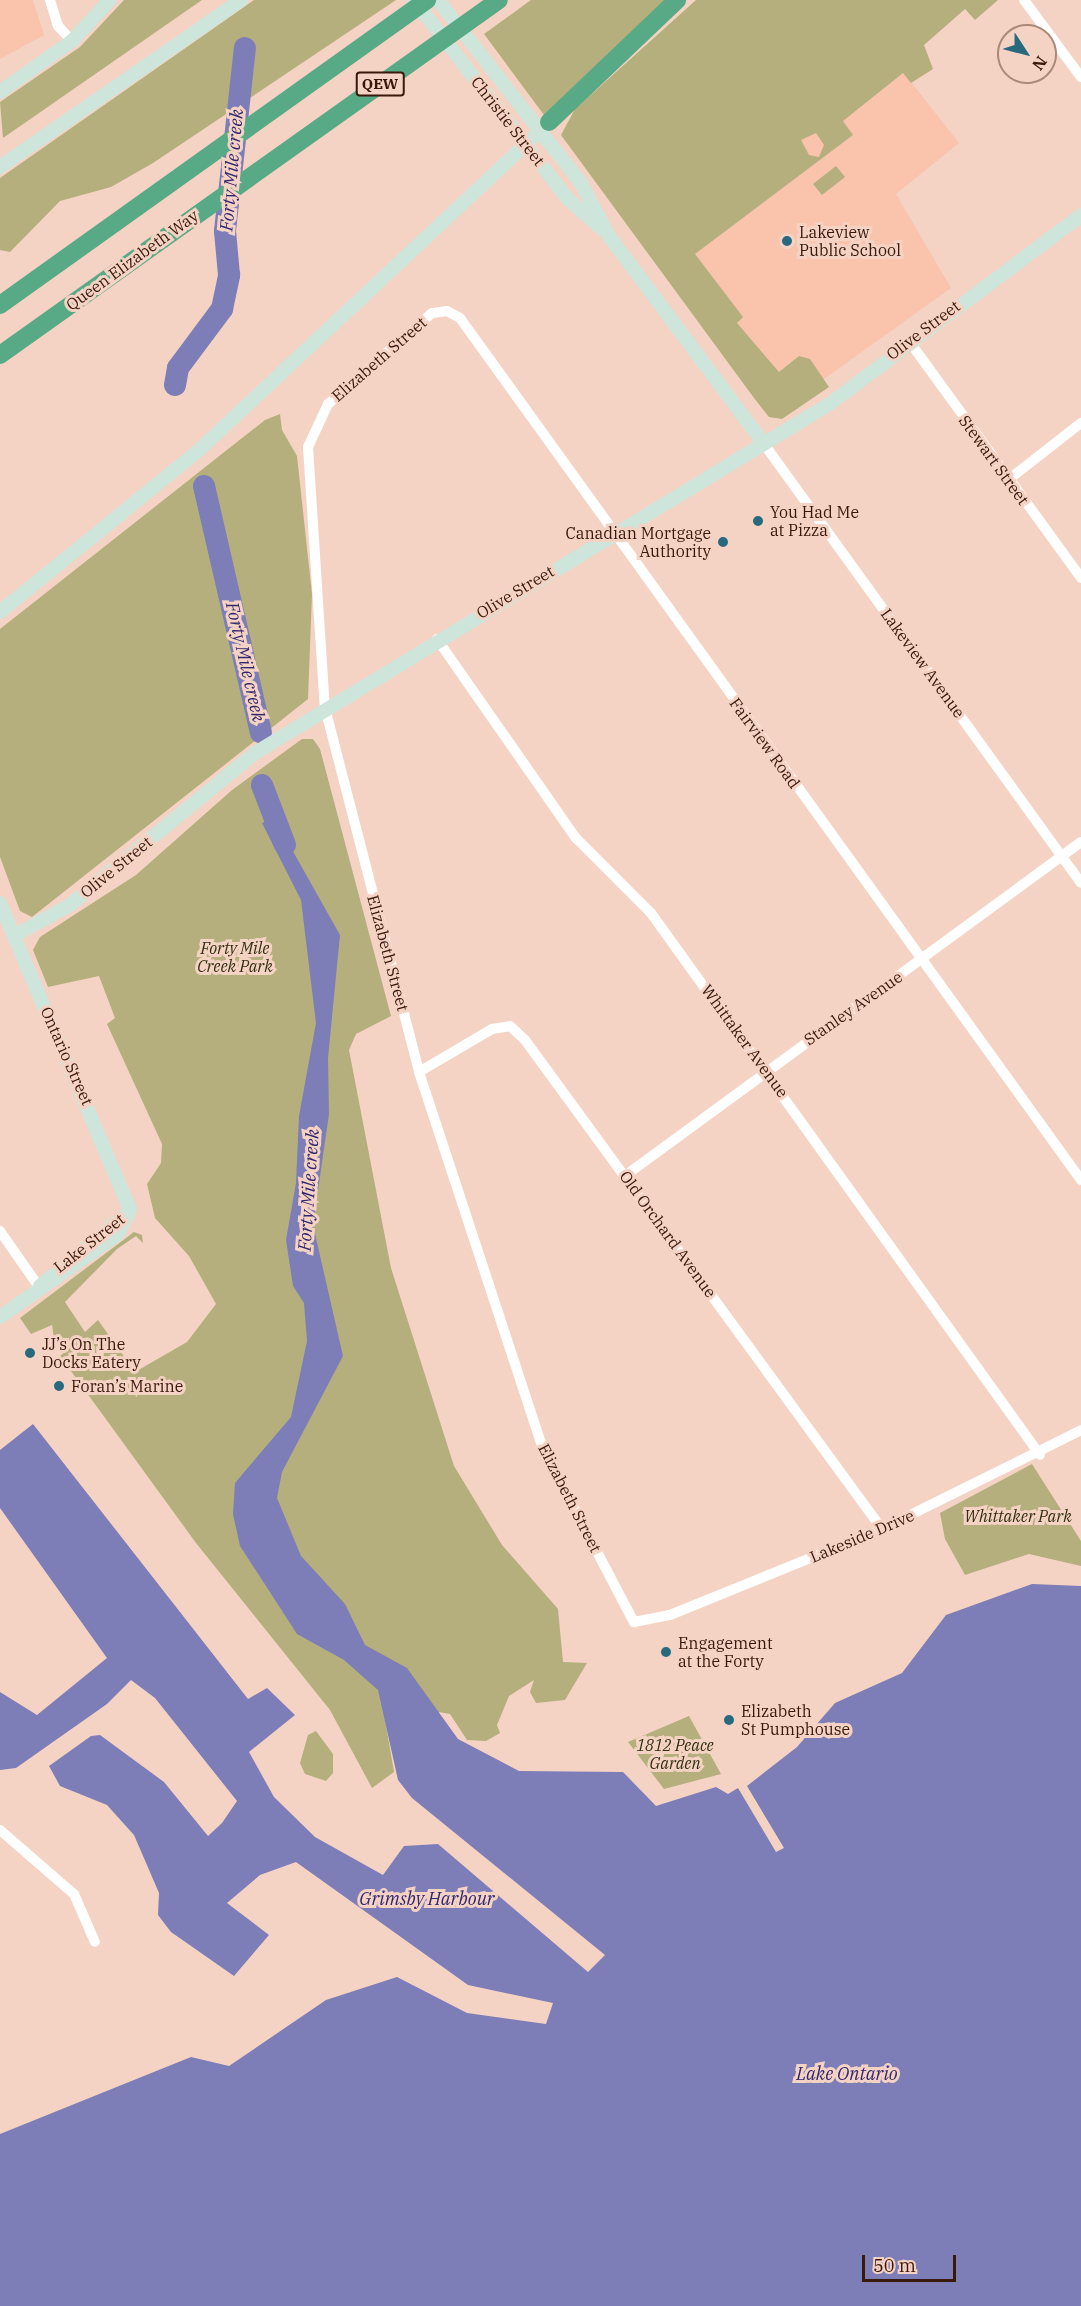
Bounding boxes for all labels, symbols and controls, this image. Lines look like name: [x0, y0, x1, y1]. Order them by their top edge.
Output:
north arrow: [997, 24, 1057, 84]
text: N: [1028, 52, 1052, 74]
road number: QEW: [354, 72, 406, 96]
street label: Christie Street: [467, 72, 549, 170]
water label: Forty Mile creek: [216, 108, 248, 232]
street label: Queen Elizabeth Way: [62, 206, 202, 314]
place label: Lakeview Public School: [799, 222, 901, 260]
marker: Lakeview Public School: [780, 234, 794, 248]
street label: Olive Street: [883, 296, 963, 364]
street label: Elizabeth Street: [328, 313, 430, 405]
street label: Stewart Street: [955, 411, 1033, 509]
place label: You Had Me at Pizza: [770, 502, 859, 540]
marker: You Had Me at Pizza: [751, 514, 765, 528]
place label: Canadian Mortgage Authority: [565, 523, 711, 561]
marker: Canadian Mortgage Authority: [716, 535, 730, 549]
street label: Olive Street: [473, 561, 557, 623]
water label: Forty Mile creek: [221, 600, 269, 724]
street label: Lakeview Avenue: [877, 605, 969, 721]
street label: Fairview Road: [726, 694, 804, 792]
street label: Olive Street: [76, 832, 156, 902]
street label: Elizabeth Street: [363, 893, 413, 1013]
park label: Forty Mile Creek Park: [197, 938, 273, 976]
street label: Stanley Avenue: [800, 967, 906, 1049]
street label: Whittaker Avenue: [698, 981, 792, 1101]
street label: Ontario Street: [37, 1004, 97, 1108]
water label: Forty Mile creek: [294, 1128, 324, 1252]
street label: Old Orchard Avenue: [616, 1167, 720, 1301]
street label: Lake Street: [50, 1209, 128, 1277]
place label: JJ’s On The Docks Eatery: [42, 1334, 141, 1372]
marker: JJ’s On The Docks Eatery: [23, 1346, 37, 1360]
place label: Foran’s Marine: [71, 1376, 183, 1396]
marker: Foran’s Marine: [52, 1379, 66, 1393]
street label: Elizabeth Street: [534, 1440, 606, 1556]
street label: Lakeside Drive: [807, 1505, 917, 1567]
park label: Whittaker Park: [964, 1506, 1072, 1526]
place label: Engagement at the Forty: [678, 1633, 773, 1671]
marker: Engagement at the Forty: [659, 1645, 673, 1659]
place label: Elizabeth St Pumphouse: [741, 1701, 850, 1739]
marker: Elizabeth St Pumphouse: [722, 1713, 736, 1727]
park label: 1812 Peace Garden: [636, 1735, 714, 1773]
water label: Grimsby Harbour: [359, 1888, 495, 1910]
water label: Lake Ontario: [796, 2063, 898, 2085]
scale bar: [865, 2243, 960, 2281]
text: 50 m: [873, 2254, 916, 2277]

